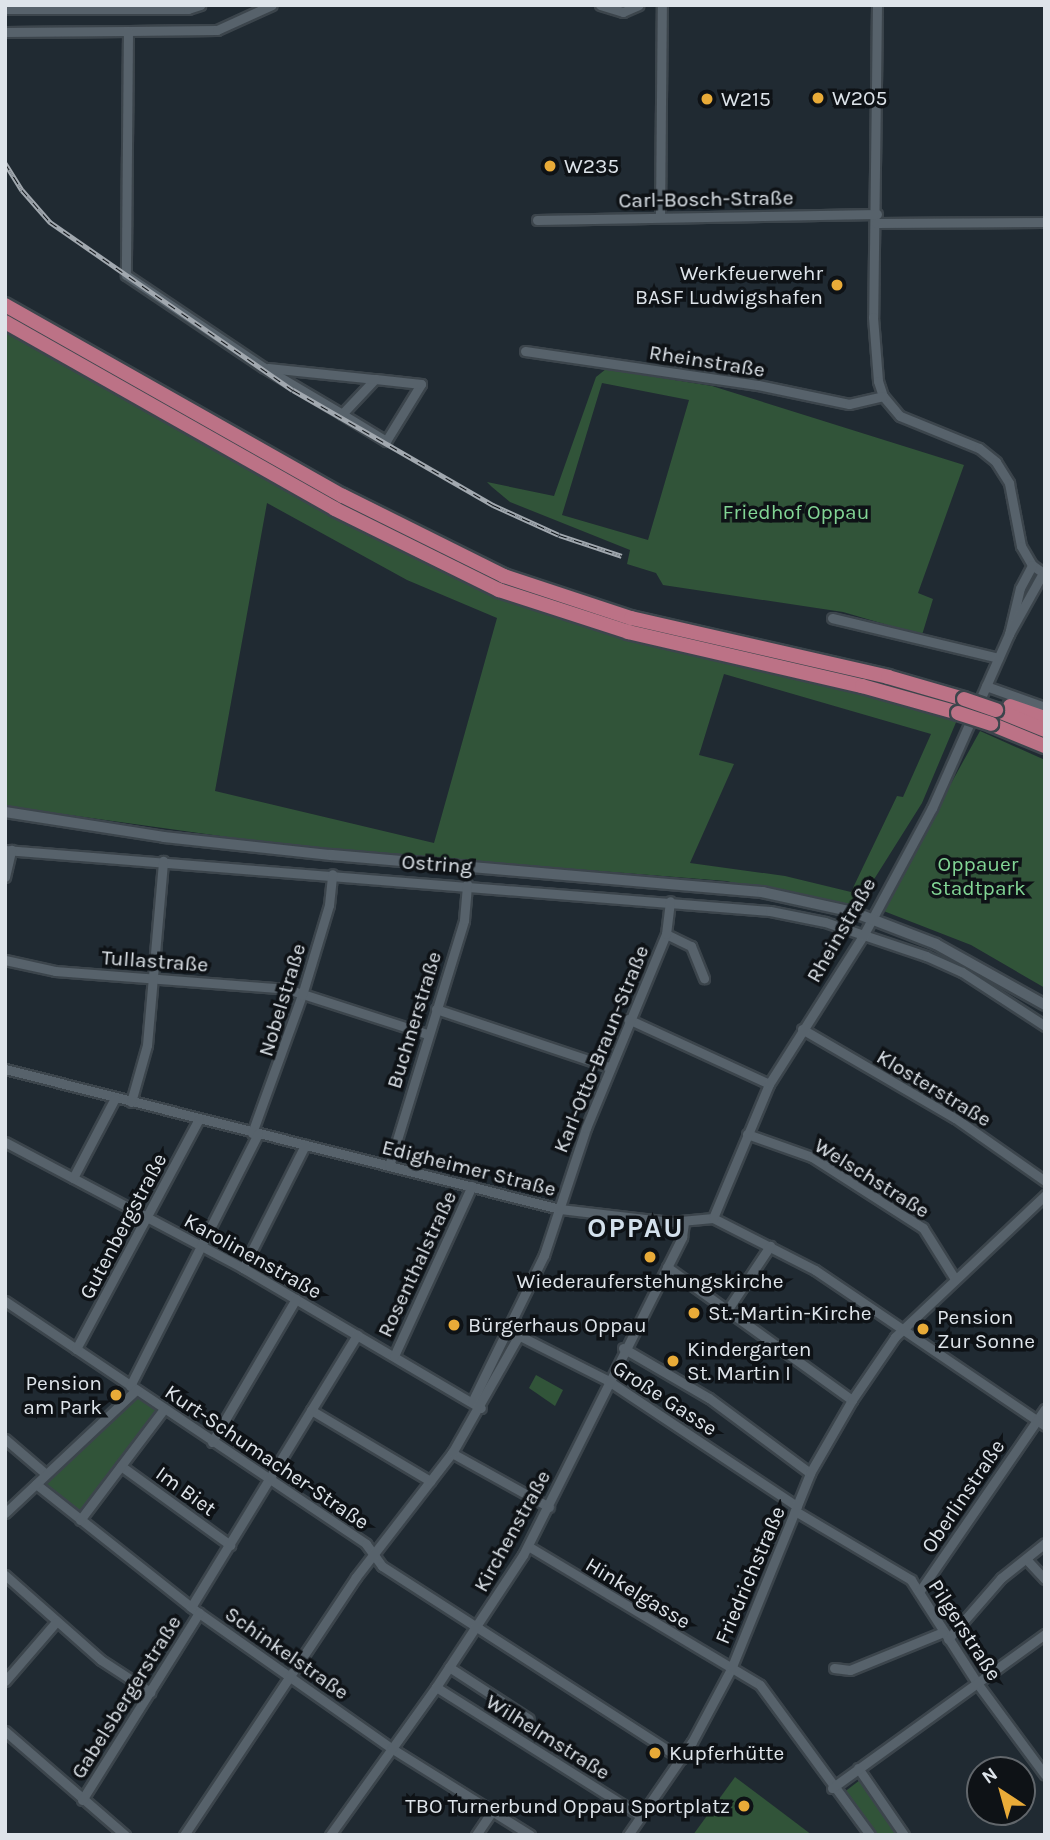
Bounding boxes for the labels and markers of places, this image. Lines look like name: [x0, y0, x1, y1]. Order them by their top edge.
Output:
place label: W205: [832, 85, 887, 111]
place label: W215: [721, 86, 771, 112]
marker: W205: [810, 90, 826, 106]
marker: W215: [699, 91, 715, 107]
place label: W235: [564, 153, 619, 179]
marker: W235: [542, 158, 558, 174]
place label: Werkfeuerwehr BASF Ludwigshafen: [635, 260, 823, 310]
marker: Werkfeuerwehr BASF Ludwigshafen: [829, 277, 845, 293]
marker: Wiederauferstehungskirche: [642, 1249, 658, 1265]
place label: Wiederauferstehungskirche: [516, 1268, 784, 1294]
place label: St.-Martin-Kirche: [708, 1300, 872, 1326]
place label: Pension Zur Sonne: [937, 1304, 1035, 1354]
marker: St.-Martin-Kirche: [686, 1305, 702, 1321]
place label: Bürgerhaus Oppau: [468, 1312, 647, 1338]
marker: Bürgerhaus Oppau: [446, 1317, 462, 1333]
marker: Pension Zur Sonne: [915, 1321, 931, 1337]
place label: Kindergarten St. Martin I: [687, 1336, 812, 1386]
marker: Kindergarten St. Martin I: [665, 1353, 681, 1369]
place label: Pension am Park: [23, 1370, 102, 1420]
marker: Pension am Park: [108, 1387, 124, 1403]
place label: Kupferhütte: [669, 1740, 784, 1766]
marker: Kupferhütte: [647, 1745, 663, 1761]
place label: TBO Turnerbund Oppau Sportplatz: [405, 1793, 730, 1819]
marker: TBO Turnerbund Oppau Sportplatz: [736, 1798, 752, 1814]

